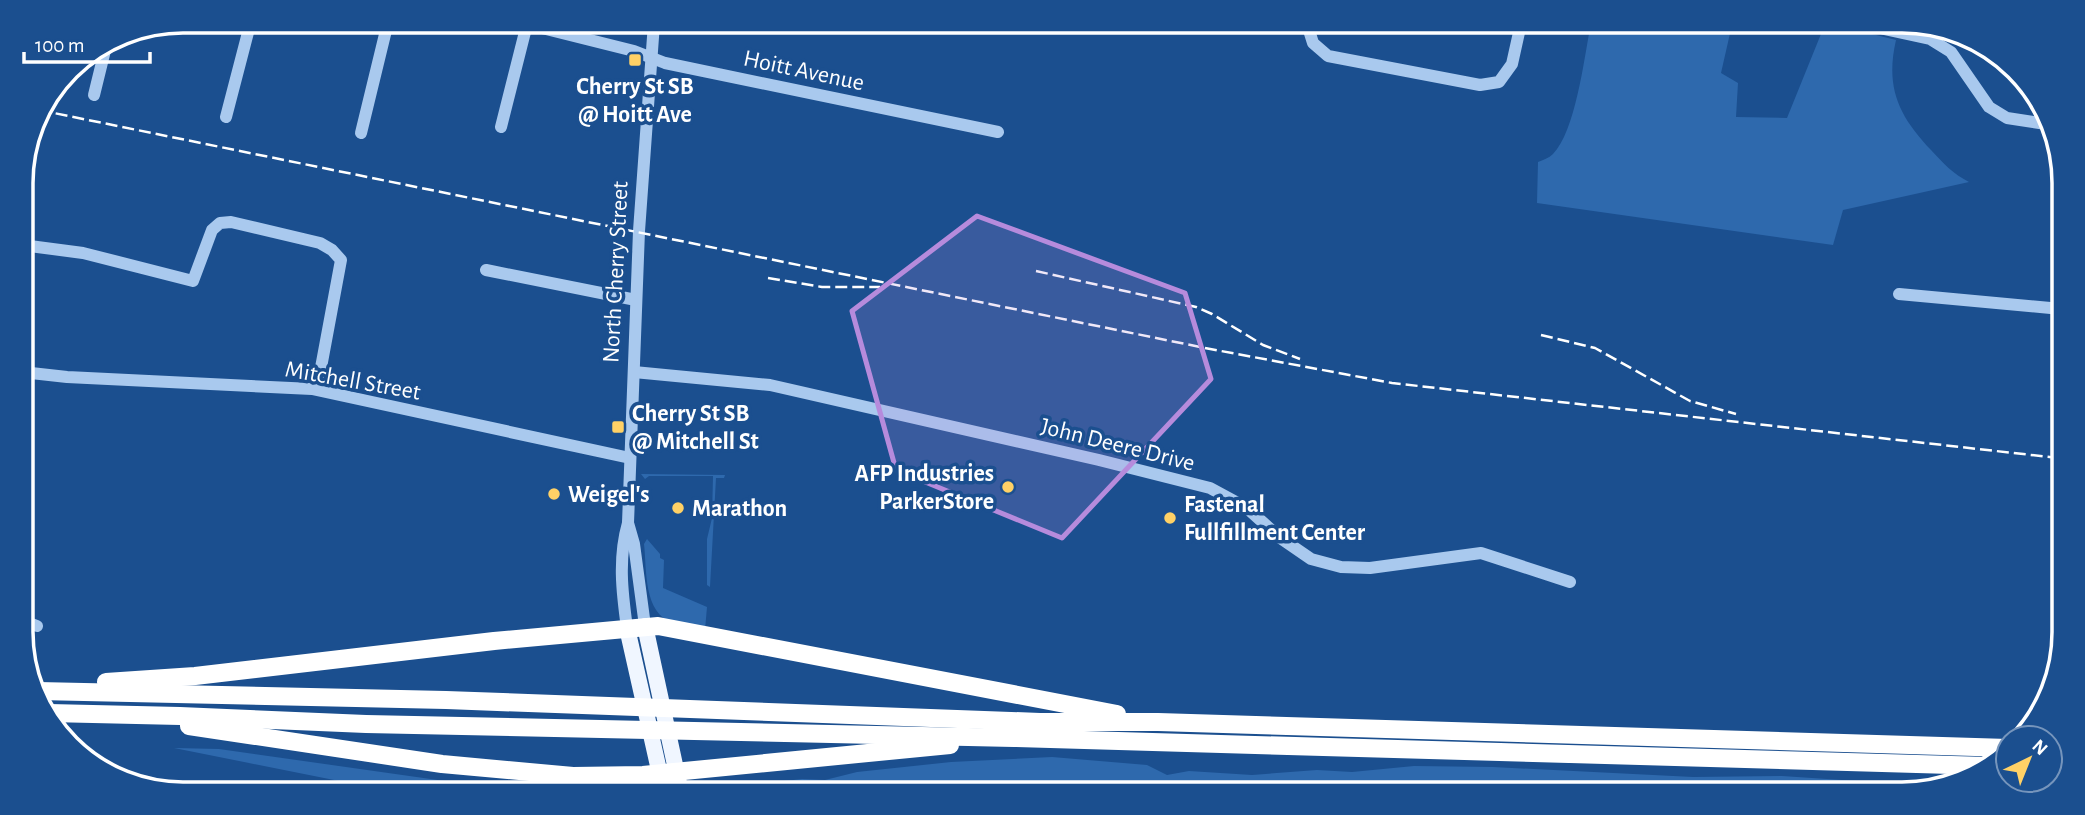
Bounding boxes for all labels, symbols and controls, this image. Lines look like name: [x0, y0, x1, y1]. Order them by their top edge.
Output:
scale bar: [24, 21, 150, 65]
text: 100 m: [35, 35, 85, 56]
street label: Hoitt Avenue: [741, 46, 866, 95]
marker: Cherry St SB @ Hoitt Ave: [627, 52, 643, 68]
place label: Cherry St SB @ Hoitt Ave: [576, 75, 694, 127]
street label: North Cherry Street: [599, 180, 633, 363]
street label: Mitchell Street: [283, 357, 423, 405]
place label: Cherry St SB @ Mitchell St: [632, 402, 759, 454]
street label: John Deere Drive: [1038, 414, 1197, 476]
marker: Cherry St SB @ Mitchell St: [610, 419, 626, 435]
place label: AFP Industries ParkerStore: [854, 462, 994, 514]
marker: AFP Industries ParkerStore: [1000, 479, 1016, 495]
place label: Weigel's: [568, 483, 650, 507]
marker: Weigel's: [546, 486, 562, 502]
place label: Fastenal Fullfillment Center: [1184, 493, 1366, 545]
place label: Marathon: [692, 497, 787, 521]
marker: Marathon: [670, 500, 686, 516]
marker: Fastenal Fullfillment Center: [1162, 510, 1178, 526]
north arrow: [1994, 724, 2064, 794]
text: N: [2028, 736, 2051, 759]

